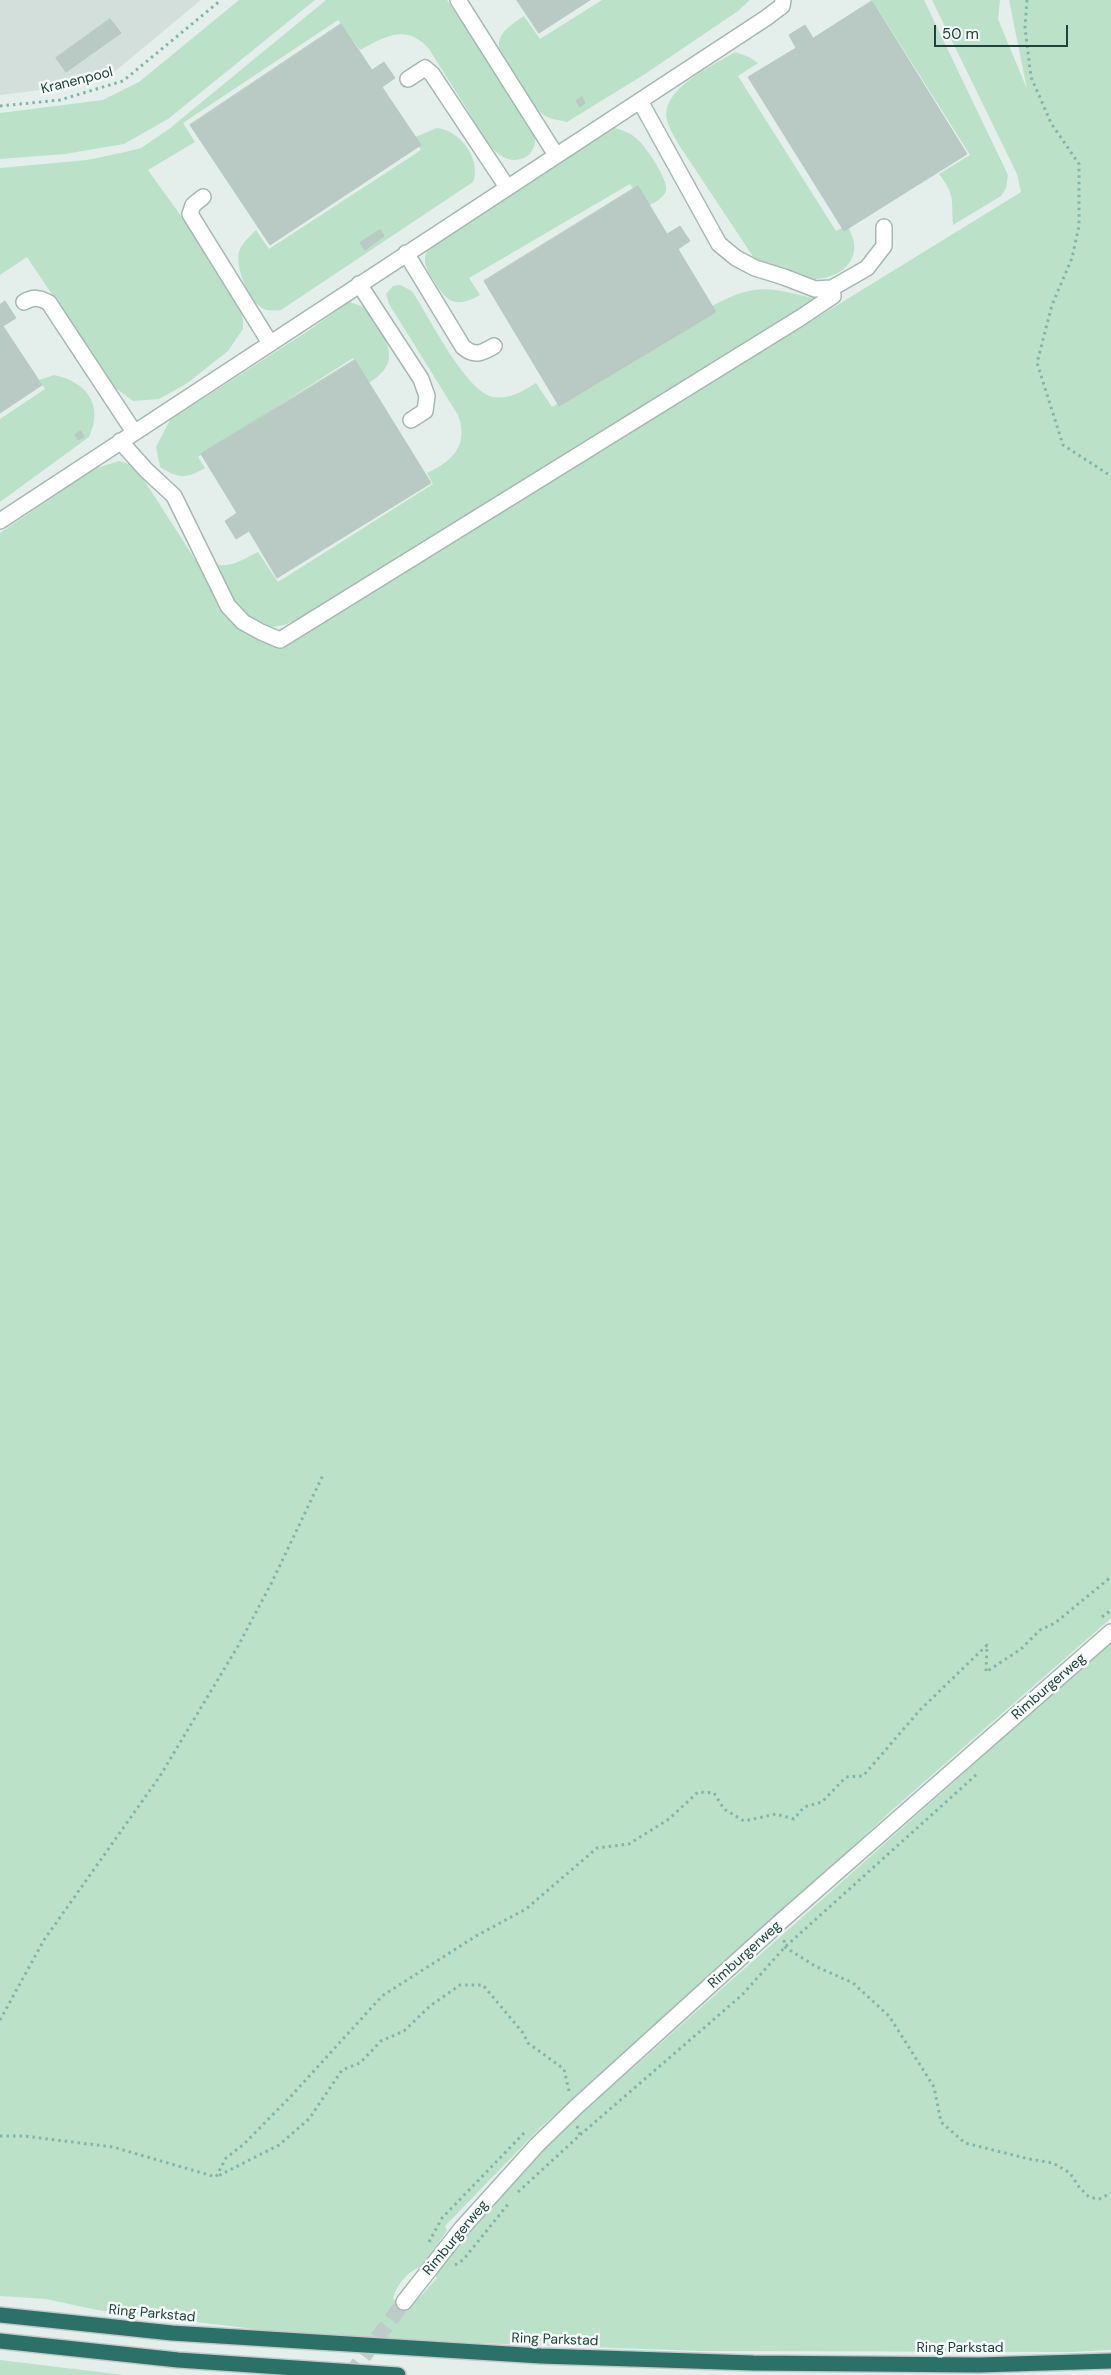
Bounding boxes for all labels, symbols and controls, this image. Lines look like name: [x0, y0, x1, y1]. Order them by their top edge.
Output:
scale bar: [936, 15, 1070, 47]
text: 50 m: [942, 24, 979, 44]
street label: Kranenpool: [39, 64, 115, 98]
street label: Rimburgerweg: [1008, 1650, 1090, 1724]
street label: Rimburgerweg: [705, 1918, 785, 1992]
street label: Rimburgerweg: [420, 2197, 492, 2279]
street label: Ring Parkstad: [108, 2302, 196, 2326]
street label: Ring Parkstad: [511, 2330, 599, 2350]
street label: Ring Parkstad: [916, 2340, 1004, 2356]

